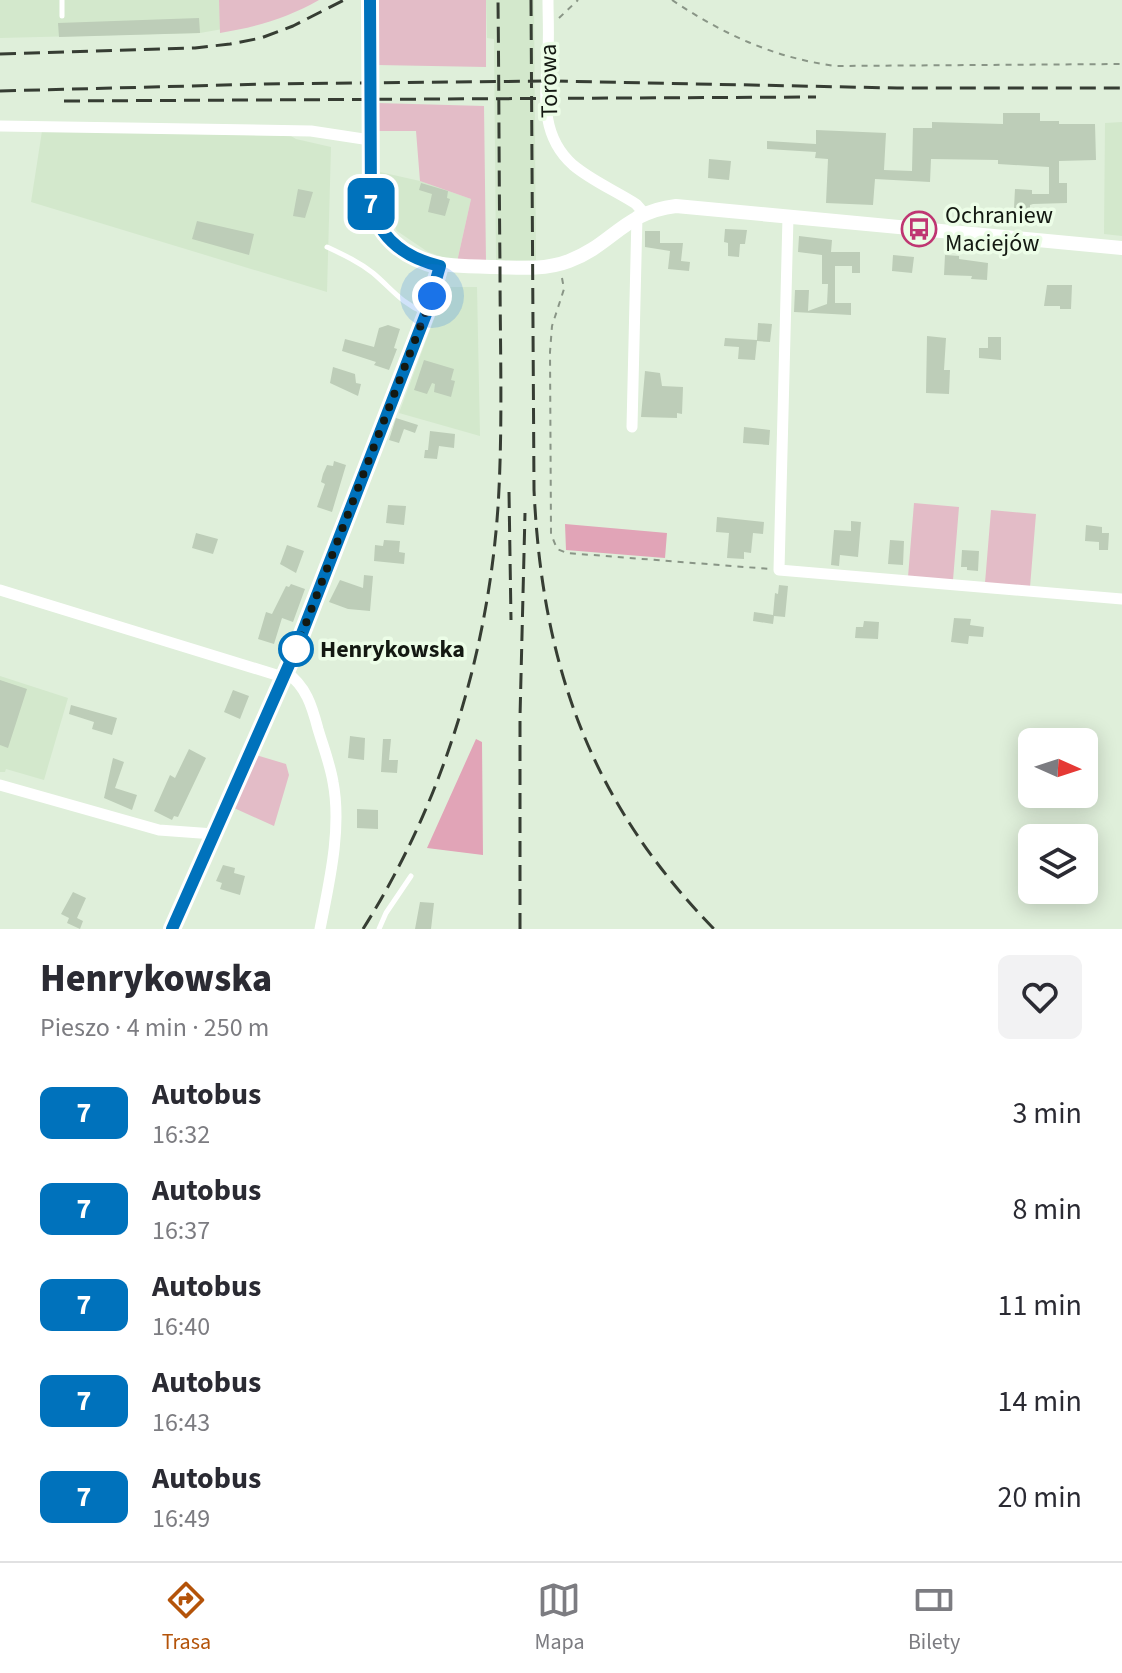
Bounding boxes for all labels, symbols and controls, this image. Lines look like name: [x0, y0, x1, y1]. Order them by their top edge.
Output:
street label: Torowa: [531, 43, 567, 119]
line badge: 7: [345, 178, 397, 230]
text: 7: [364, 184, 378, 224]
place label: Ochraniew Maciejów: [945, 198, 1053, 261]
bus stop icon: Ochraniew Maciejów: [900, 210, 938, 248]
your location: [412, 276, 452, 316]
marker: Henrykowska: [279, 632, 313, 666]
place label: Henrykowska: [320, 632, 465, 667]
north arrow: [1018, 728, 1098, 808]
map controls: [1018, 728, 1098, 904]
button: layers: [1018, 824, 1098, 904]
text: Henrykowska: [40, 952, 272, 1006]
button: heart: [998, 955, 1082, 1039]
text: Pieszo · 4 min · 250 m: [40, 1009, 269, 1046]
text: Autobus: [152, 1073, 261, 1116]
text: 3 min: [1012, 1092, 1082, 1135]
text: 7: [77, 1093, 91, 1133]
text: 16:32: [152, 1116, 210, 1153]
text: Autobus: [152, 1169, 261, 1212]
text: 8 min: [1012, 1188, 1082, 1231]
text: 7: [77, 1189, 91, 1229]
text: 16:37: [152, 1212, 210, 1249]
text: Autobus: [152, 1265, 261, 1308]
text: 11 min: [998, 1284, 1082, 1327]
text: 7: [77, 1285, 91, 1325]
text: 16:40: [152, 1308, 210, 1345]
text: Autobus: [152, 1361, 261, 1404]
text: 14 min: [998, 1380, 1082, 1423]
text: 7: [77, 1381, 91, 1421]
text: 16:43: [152, 1404, 210, 1441]
text: Autobus: [152, 1457, 261, 1500]
text: 20 min: [998, 1476, 1082, 1519]
text: 7: [77, 1477, 91, 1517]
text: 16:49: [152, 1500, 210, 1537]
tab: Trasa: [162, 1578, 211, 1658]
tab: Mapa: [534, 1578, 584, 1658]
tab: Bilety: [908, 1578, 960, 1658]

